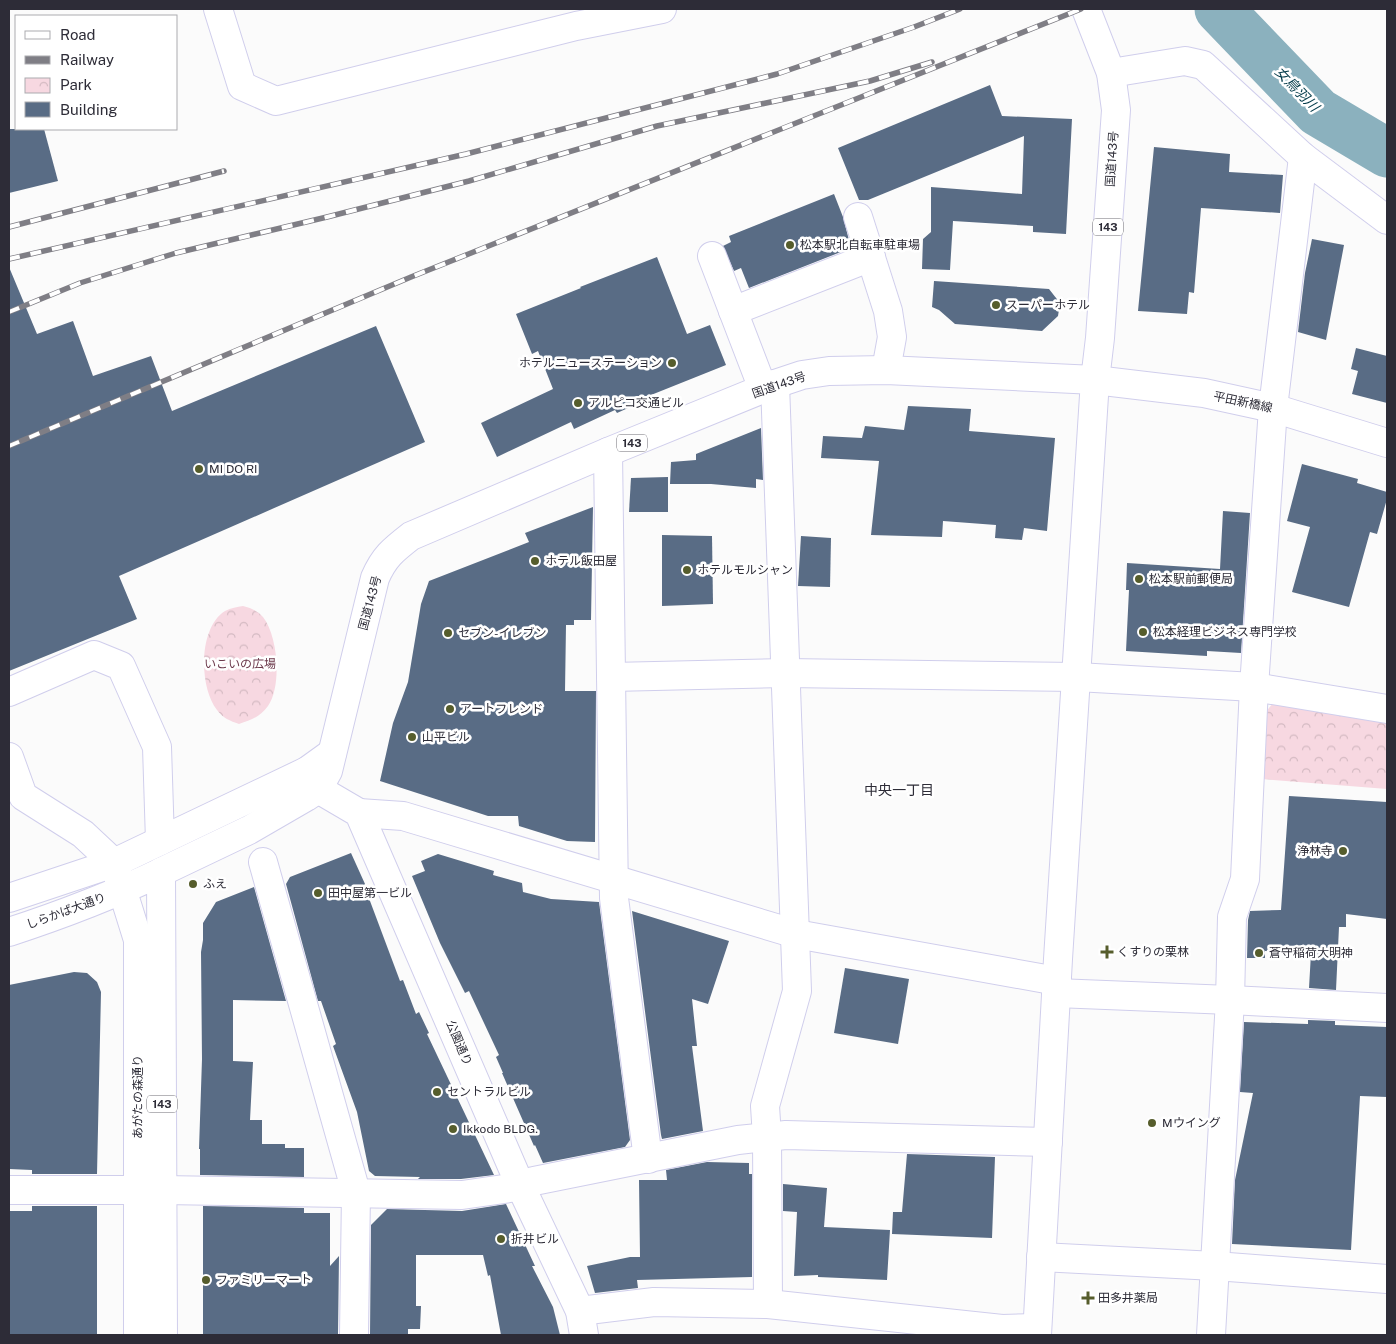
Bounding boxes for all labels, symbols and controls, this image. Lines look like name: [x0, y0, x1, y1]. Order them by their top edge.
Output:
legend: [15, 15, 178, 130]
text: Road: [60, 26, 96, 43]
text: Railway: [60, 51, 114, 68]
water label: 女鳥羽川: [1272, 63, 1324, 116]
text: Park: [60, 76, 92, 93]
text: Building: [60, 101, 118, 118]
street label: 国道143号: [1103, 131, 1121, 187]
road number: 143: [1093, 218, 1123, 236]
place label: 松本駅北自転車駐車場: [800, 238, 920, 252]
marker: 松本駅北自転車駐車場: [784, 239, 796, 251]
place label: スーパーホテル: [1006, 298, 1090, 312]
marker: スーパーホテル: [990, 299, 1002, 311]
place label: ホテルニューステーション: [519, 356, 662, 370]
marker: ホテルニューステーション: [666, 357, 678, 369]
street label: 国道143号: [750, 369, 808, 401]
street label: 平田新橋線: [1212, 389, 1274, 415]
place label: アルピコ交通ビル: [588, 396, 684, 410]
marker: アルピコ交通ビル: [572, 397, 584, 409]
road number: 143: [617, 434, 647, 452]
place label: MI DO RI: [209, 462, 258, 476]
marker: MI DO RI: [193, 463, 205, 475]
place label: ホテル飯田屋: [545, 554, 617, 568]
marker: ホテル飯田屋: [529, 555, 541, 567]
place label: ホテルモルシャン: [697, 563, 793, 577]
marker: ホテルモルシャン: [681, 564, 693, 576]
place label: 松本駅前郵便局: [1149, 572, 1233, 586]
marker: 松本駅前郵便局: [1133, 573, 1145, 585]
street label: 国道143号: [356, 574, 384, 632]
place label: 松本経理ビジネス専門学校: [1153, 625, 1297, 639]
place label: セブン-イレブン: [458, 626, 547, 640]
marker: 松本経理ビジネス専門学校: [1137, 626, 1149, 638]
marker: セブン-イレブン: [442, 627, 454, 639]
park label: いこいの広場: [204, 657, 276, 671]
place label: アートフレンド: [460, 702, 543, 716]
marker: アートフレンド: [444, 703, 456, 715]
place label: 山平ビル: [422, 730, 470, 744]
marker: 山平ビル: [406, 731, 418, 743]
district label: 中央一丁目: [864, 782, 934, 798]
place label: 浄林寺: [1297, 844, 1333, 858]
marker: 浄林寺: [1337, 845, 1349, 857]
place label: ふえ: [203, 877, 227, 891]
marker: ふえ: [187, 878, 199, 890]
place label: 田中屋第一ビル: [328, 886, 412, 900]
marker: 田中屋第一ビル: [312, 887, 324, 899]
street label: しらかば大通り: [24, 890, 108, 932]
place label: くすりの栗林: [1117, 945, 1189, 959]
marker: くすりの栗林: [1101, 946, 1113, 958]
place label: 蒼守稲荷大明神: [1269, 946, 1353, 960]
marker: 蒼守稲荷大明神: [1253, 947, 1265, 959]
street label: 公園通り: [443, 1018, 475, 1068]
street label: あがたの森通り: [131, 1055, 145, 1139]
place label: セントラルビル: [447, 1085, 531, 1099]
marker: セントラルビル: [431, 1086, 443, 1098]
road number: 143: [147, 1096, 177, 1112]
place label: Mウイング: [1162, 1116, 1221, 1130]
marker: Mウイング: [1146, 1117, 1158, 1129]
place label: Ikkodo BLDG.: [463, 1122, 538, 1136]
marker: Ikkodo BLDG.: [447, 1123, 459, 1135]
place label: 折井ビル: [511, 1232, 559, 1246]
marker: 折井ビル: [495, 1233, 507, 1245]
place label: ファミリーマート: [216, 1273, 312, 1287]
marker: ファミリーマート: [200, 1274, 212, 1286]
place label: 田多井薬局: [1098, 1291, 1158, 1305]
marker: 田多井薬局: [1082, 1292, 1094, 1304]

